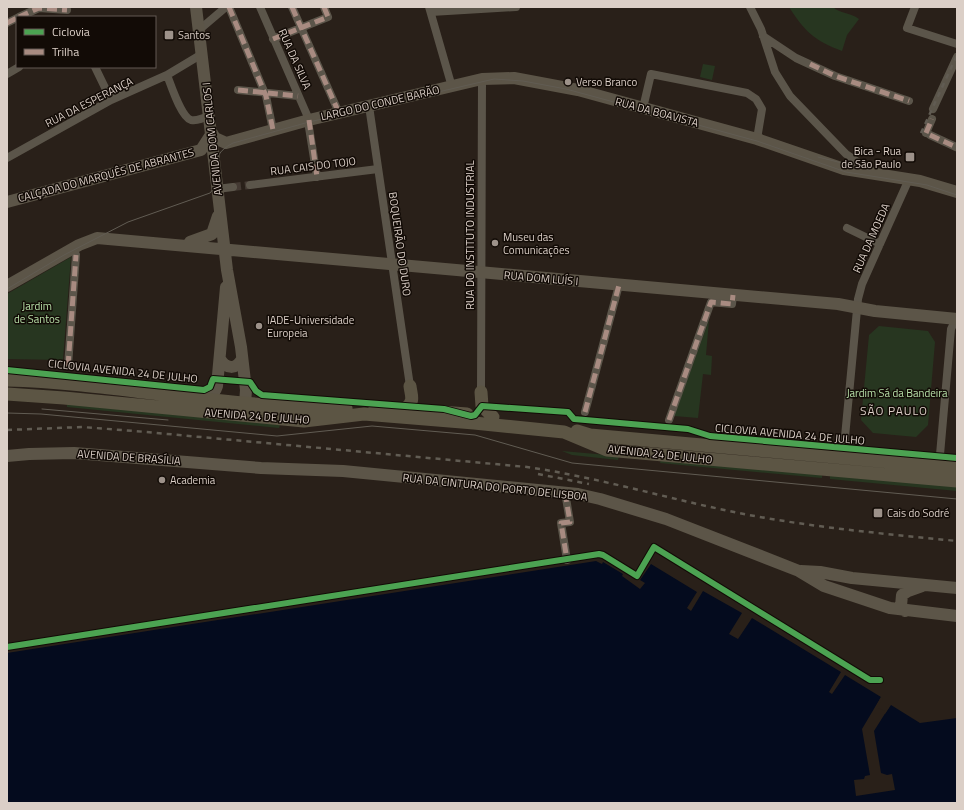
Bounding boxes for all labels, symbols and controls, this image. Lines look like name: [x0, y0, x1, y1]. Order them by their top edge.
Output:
legend: [16, 16, 156, 68]
text: Ciclovia: [52, 22, 90, 41]
street label: RUA DA SILVA: [275, 26, 316, 92]
place label: Santos: [178, 27, 210, 43]
marker: Santos: [163, 29, 175, 41]
text: Trilha: [52, 42, 79, 61]
street label: RUA DA ESPERANÇA: [42, 73, 136, 131]
place label: Verso Branco: [576, 74, 637, 90]
marker: Verso Branco: [563, 77, 573, 87]
street label: AVENIDA DOM CARLOS I: [198, 82, 226, 196]
street label: LARGO DO CONDE BARÃO: [319, 82, 441, 124]
street label: RUA DA BOAVISTA: [614, 93, 701, 131]
place label: Bica - Rua de São Paulo: [841, 143, 901, 172]
street label: CALÇADA DO MARQUÊS DE ABRANTES: [16, 144, 196, 206]
marker: Bica - Rua de São Paulo: [904, 151, 916, 163]
street label: RUA CAIS DO TOJO: [269, 153, 357, 179]
street label: RUA DO INSTITUTO INDUSTRIAL: [462, 159, 478, 310]
street label: BOQUEIRÃO DO DURO: [385, 191, 415, 297]
street label: RUA DA MOEDA: [848, 200, 894, 275]
place label: Museu das Comunicações: [503, 229, 570, 258]
marker: Museu das Comunicações: [490, 238, 500, 248]
street label: RUA DOM LUÍS I: [503, 267, 579, 289]
park label: Jardim de Santos: [14, 298, 60, 327]
place label: IADE-Universidade Europeia: [267, 312, 355, 341]
marker: IADE-Universidade Europeia: [254, 321, 264, 331]
street label: CICLOVIA AVENIDA 24 DE JULHO: [47, 355, 199, 387]
park label: Jardim Sá da Bandeira: [846, 385, 948, 401]
district label: SÃO PAULO: [860, 401, 928, 420]
street label: AVENIDA 24 DE JULHO: [204, 404, 310, 428]
street label: CICLOVIA AVENIDA 24 DE JULHO: [714, 419, 866, 449]
street label: AVENIDA 24 DE JULHO: [607, 441, 713, 467]
street label: AVENIDA DE BRASÍLIA: [77, 445, 182, 469]
street label: RUA DA CINTURA DO PORTO DE LISBOA: [402, 469, 589, 505]
place label: Academia: [170, 472, 216, 488]
marker: Academia: [157, 475, 167, 485]
place label: Cais do Sodré: [887, 505, 950, 521]
marker: Cais do Sodré: [872, 507, 884, 519]

